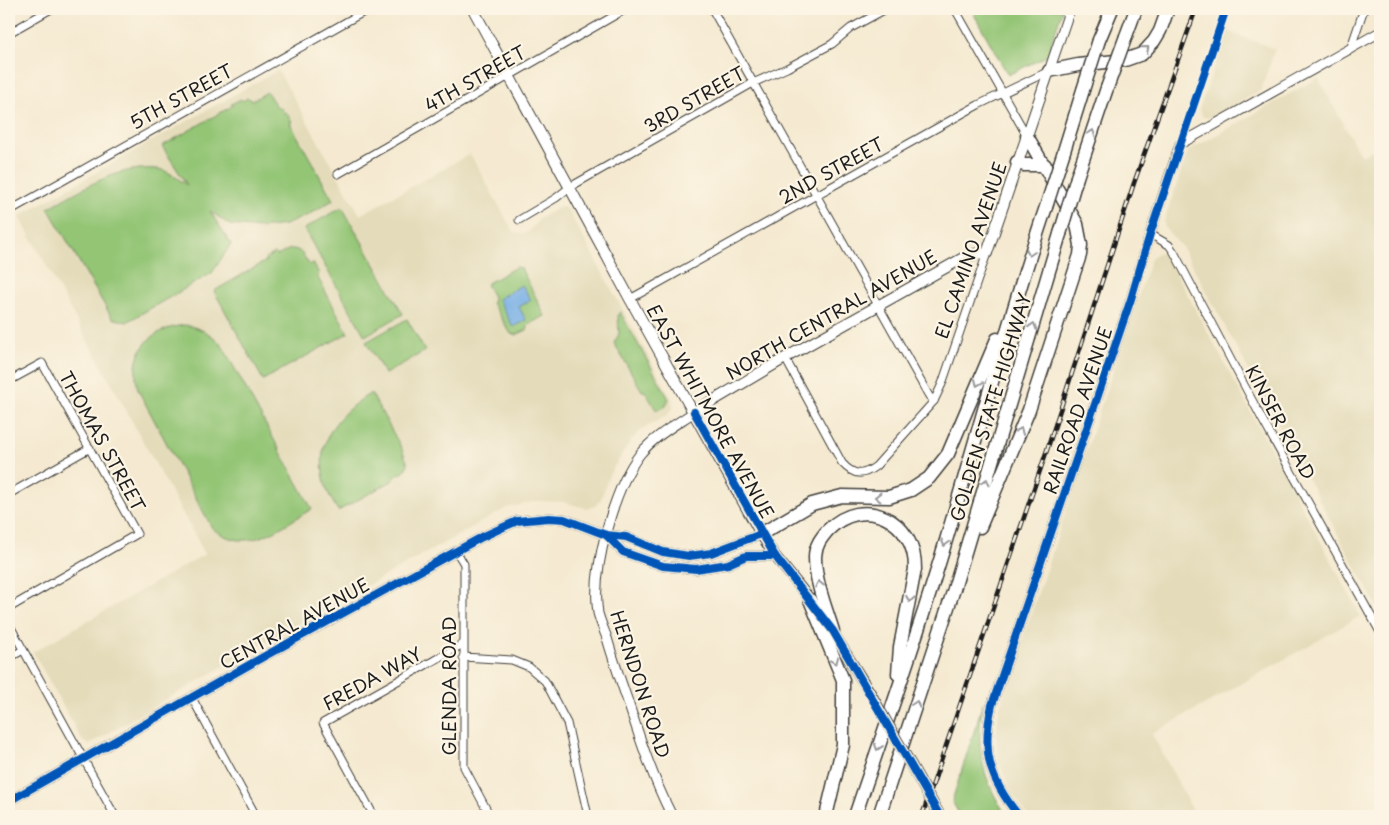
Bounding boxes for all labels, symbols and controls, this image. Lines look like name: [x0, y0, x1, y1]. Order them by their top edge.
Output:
street label: 4TH STREET: [419, 38, 531, 118]
one-way arrow: [1141, 46, 1150, 55]
street label: 5TH STREET: [125, 56, 238, 135]
street label: 3RD STREET: [638, 59, 750, 139]
one-way arrow: [1086, 129, 1096, 137]
street label: 2ND STREET: [774, 130, 889, 210]
street label: EL CAMINO AVENUE: [927, 158, 1013, 342]
street label: NORTH CENTRAL AVENUE: [720, 242, 942, 386]
one-way arrow: [1026, 248, 1036, 257]
street label: GOLDEN STATE HIGHWAY: [942, 289, 1038, 525]
street label: EAST WHITMORE AVENUE: [641, 299, 781, 523]
one-way arrow: [1027, 322, 1037, 331]
street label: RAILROAD AVENUE: [1036, 323, 1118, 497]
street label: KINSER ROAD: [1239, 360, 1323, 484]
street label: THOMAS STREET: [53, 366, 153, 517]
one-way arrow: [973, 378, 984, 387]
one-way arrow: [1013, 427, 1024, 436]
one-way arrow: [981, 478, 991, 486]
one-way arrow: [874, 492, 882, 502]
one-way arrow: [941, 539, 951, 547]
street label: CENTRAL AVENUE: [214, 570, 374, 676]
one-way arrow: [814, 580, 825, 589]
one-way arrow: [905, 594, 915, 603]
street label: HERNDON ROAD: [604, 607, 678, 761]
street label: GLENDA ROAD: [435, 616, 462, 756]
street label: FREDA WAY: [317, 639, 427, 716]
one-way arrow: [829, 656, 840, 665]
one-way arrow: [911, 700, 921, 708]
one-way arrow: [874, 743, 884, 751]

